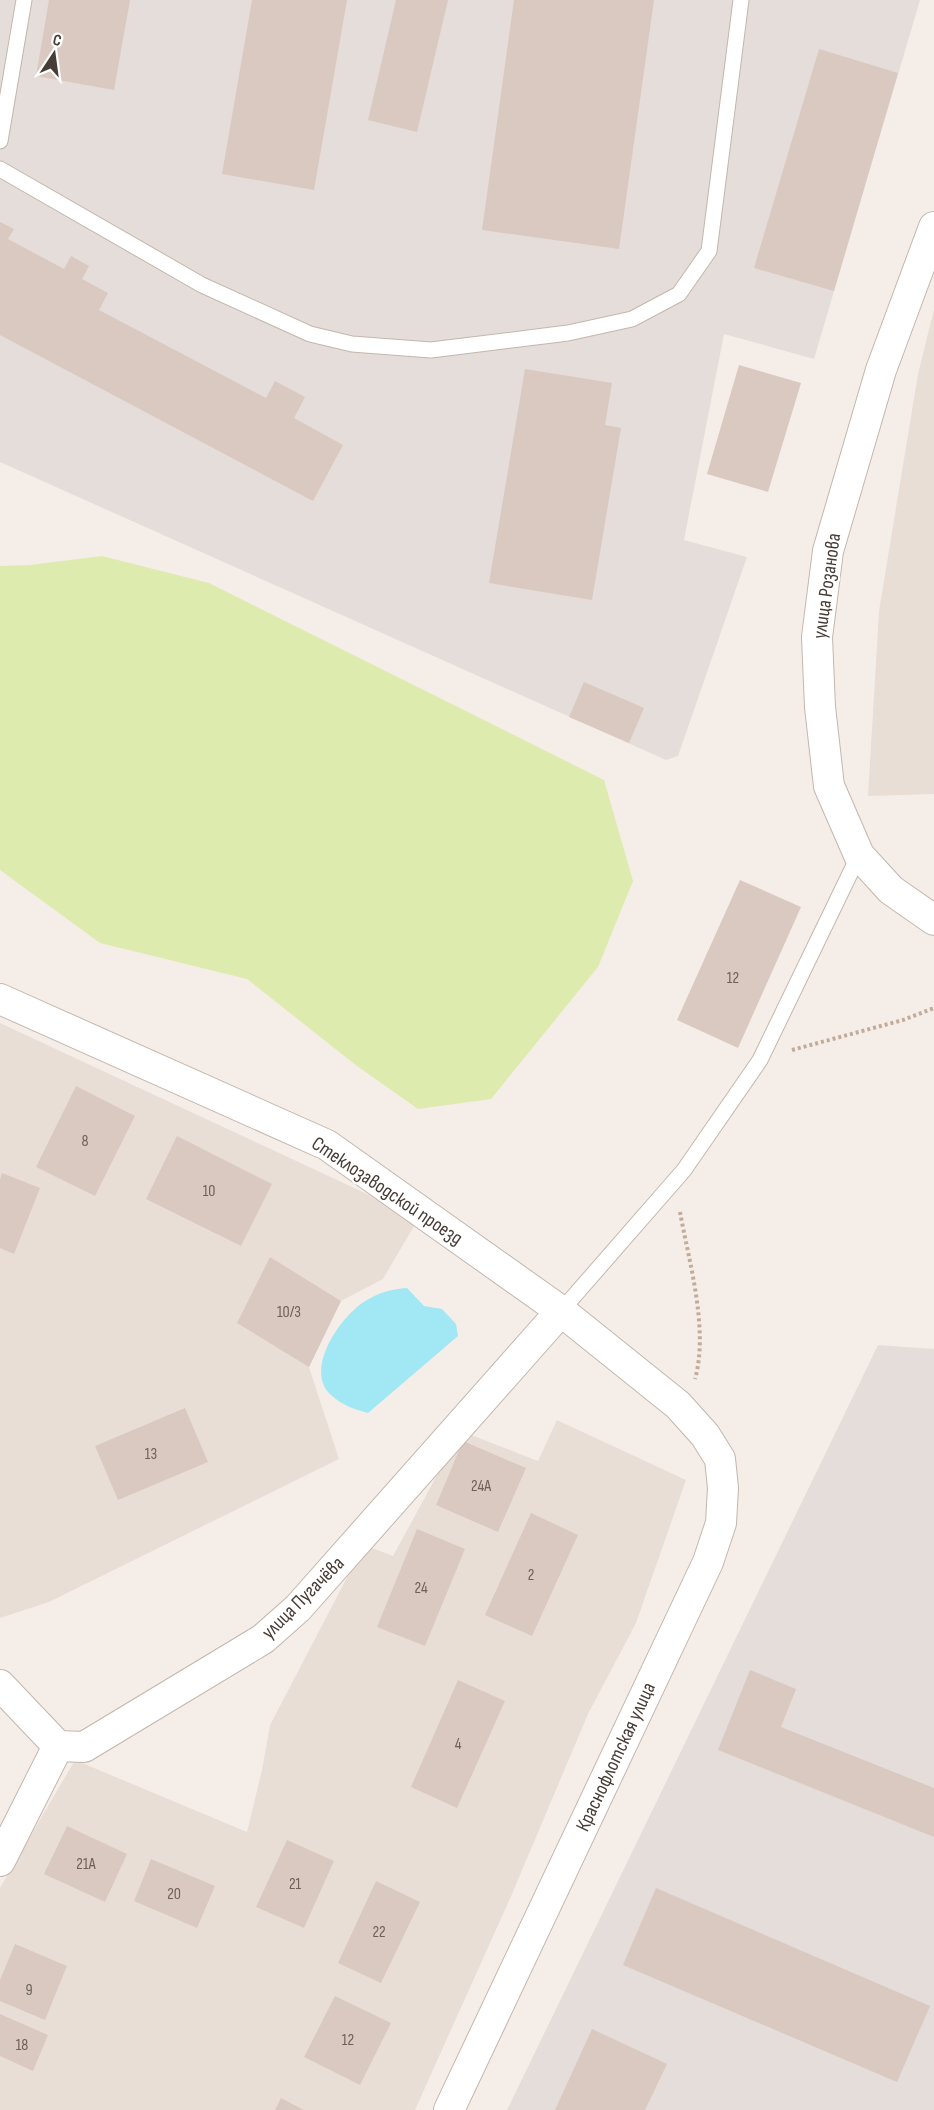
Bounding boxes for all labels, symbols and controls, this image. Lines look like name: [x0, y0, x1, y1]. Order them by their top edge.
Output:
north arrow: [24, 24, 84, 84]
text: С: [51, 31, 63, 51]
street label: улица Розанова: [808, 532, 846, 640]
house number: 12: [727, 969, 739, 988]
house number: 8: [81, 1132, 89, 1151]
street label: Стеклозаводской проезд: [307, 1132, 467, 1250]
house number: 10: [203, 1182, 215, 1201]
house number: 10/3: [277, 1303, 301, 1322]
house number: 13: [145, 1445, 157, 1464]
house number: 24А: [471, 1477, 491, 1496]
street label: улица Пугачёва: [257, 1552, 349, 1644]
house number: 2: [528, 1566, 534, 1585]
house number: 24: [414, 1579, 428, 1598]
street label: Краснофлотская улица: [571, 1679, 661, 1835]
house number: 4: [455, 1735, 462, 1754]
house number: 21А: [76, 1855, 96, 1874]
house number: 21: [289, 1875, 302, 1894]
house number: 20: [167, 1885, 181, 1904]
house number: 22: [372, 1923, 386, 1942]
house number: 9: [25, 1981, 33, 2000]
house number: 12: [342, 2031, 354, 2050]
house number: 18: [16, 2036, 28, 2055]

